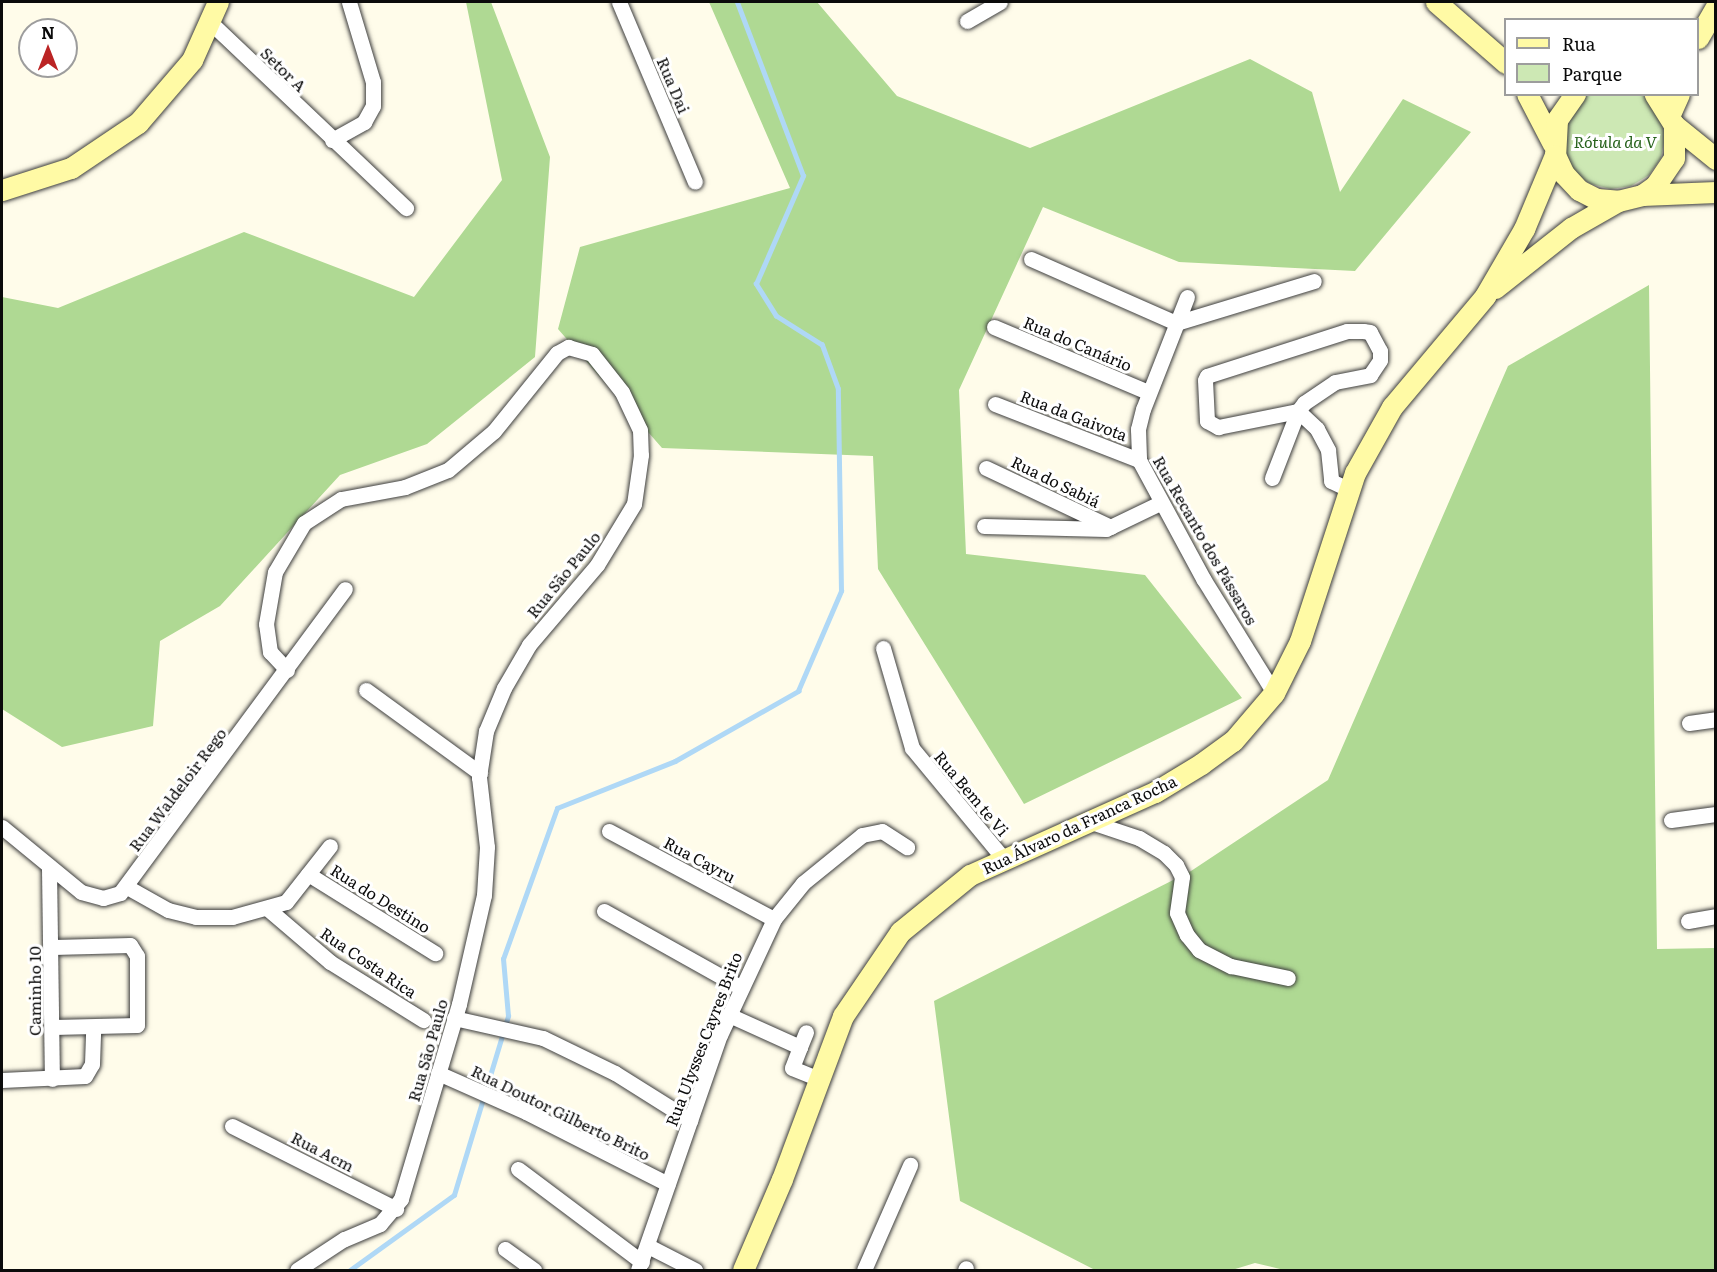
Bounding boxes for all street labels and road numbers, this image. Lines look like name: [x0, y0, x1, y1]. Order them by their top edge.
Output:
street label: Setor A: [257, 43, 311, 95]
street label: Rua Dai: [654, 54, 694, 116]
street label: Rua do Canário: [1021, 312, 1135, 374]
street label: Rua da Gaivota: [1018, 386, 1130, 444]
street label: Rua do Sabiá: [1009, 451, 1103, 511]
street label: Rua Recanto dos Pássaros: [1150, 452, 1262, 628]
street label: Rua São Paulo: [522, 527, 604, 621]
street label: Rua Waldeloir Rego: [124, 723, 230, 855]
street label: Rua Bem te Vi: [931, 747, 1013, 839]
street label: Rua Álvaro da Franca Rocha: [979, 770, 1179, 878]
street label: Rua Cayru: [661, 832, 739, 886]
street label: Rua do Destino: [328, 860, 434, 936]
street label: Rua Costa Rica: [317, 923, 421, 1001]
street label: Caminho 10: [24, 946, 44, 1036]
street label: Rua Ulysses Cayres Brito: [661, 949, 745, 1129]
street label: Rua São Paulo: [403, 996, 451, 1104]
street label: Rua Doutor Gilberto Brito: [469, 1060, 653, 1164]
street label: Rua Acm: [288, 1127, 358, 1175]

